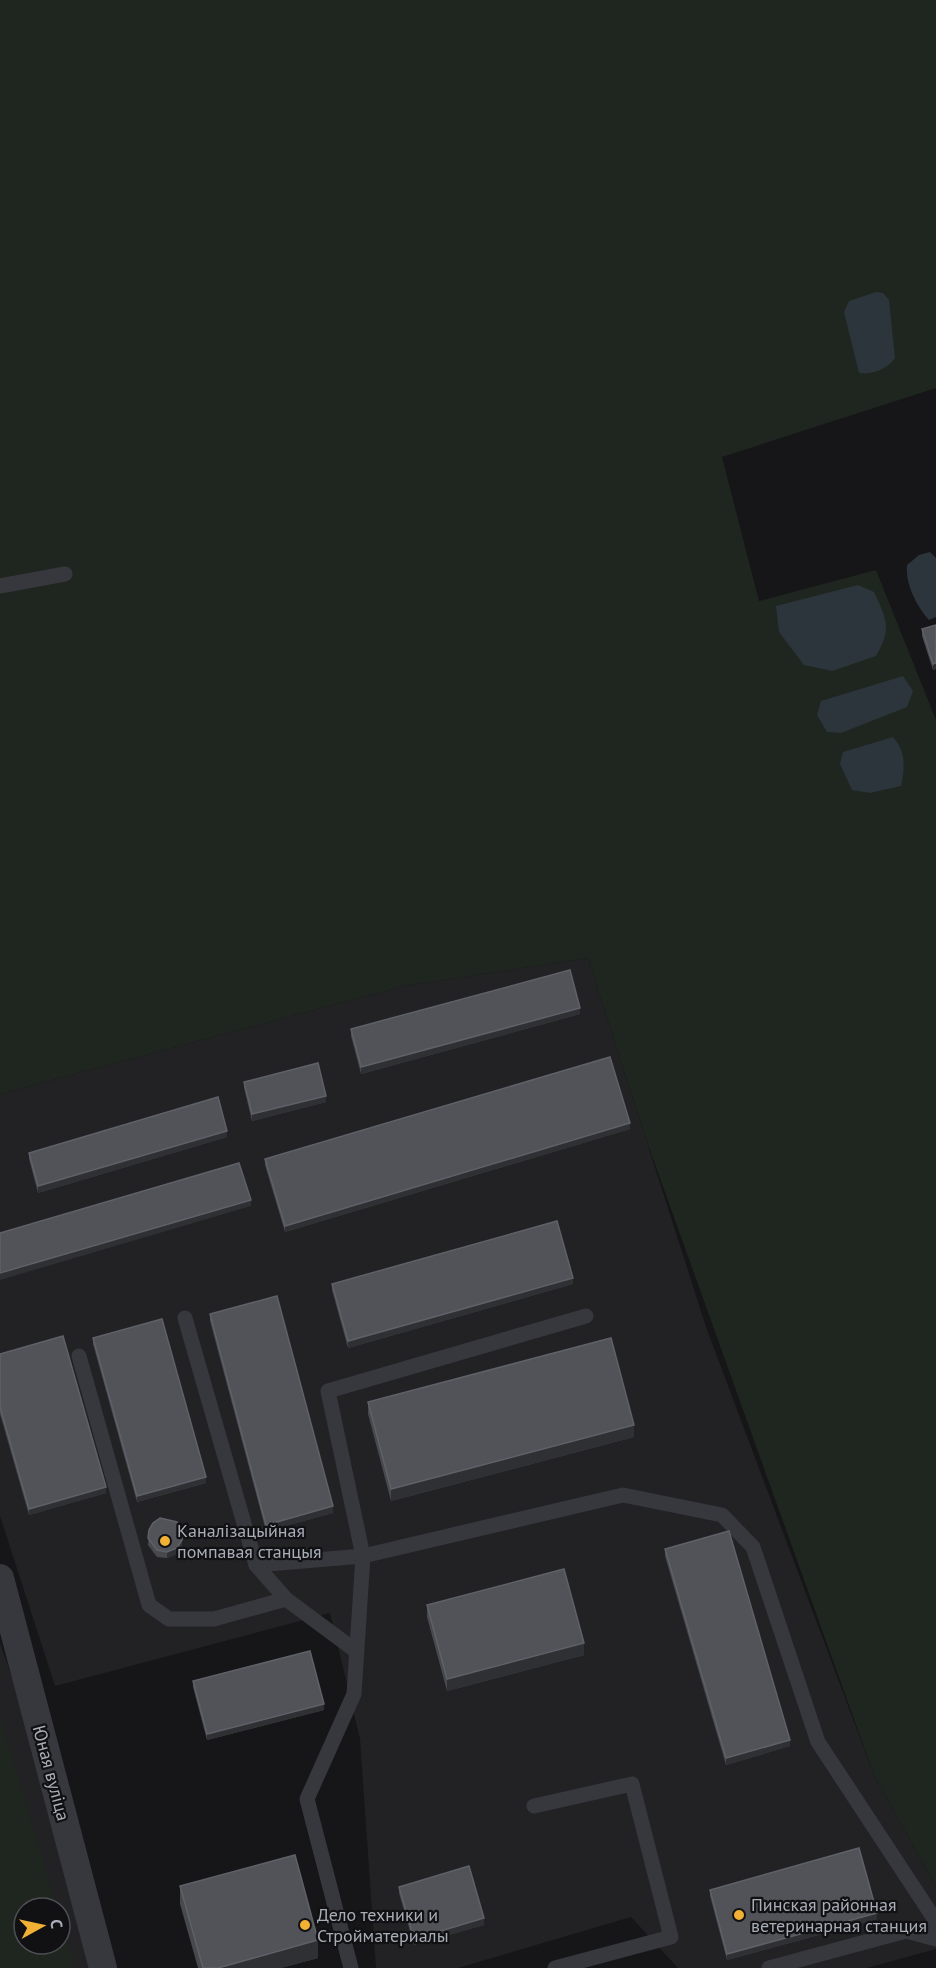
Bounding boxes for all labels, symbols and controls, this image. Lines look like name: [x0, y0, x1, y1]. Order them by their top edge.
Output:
place label: Каналізацыйная помпавая станцыя: [177, 1519, 322, 1563]
marker: Каналізацыйная помпавая станцыя: [158, 1534, 172, 1548]
street label: Юная вуліца: [28, 1723, 75, 1823]
place label: Пинская районная ветеринарная станция: [751, 1893, 927, 1937]
north arrow: [12, 1896, 72, 1956]
place label: Дело техники и Стройматериалы: [317, 1903, 449, 1947]
marker: Пинская районная ветеринарная станция: [732, 1908, 746, 1922]
text: С: [46, 1918, 67, 1930]
marker: Дело техники и Стройматериалы: [298, 1918, 312, 1932]

